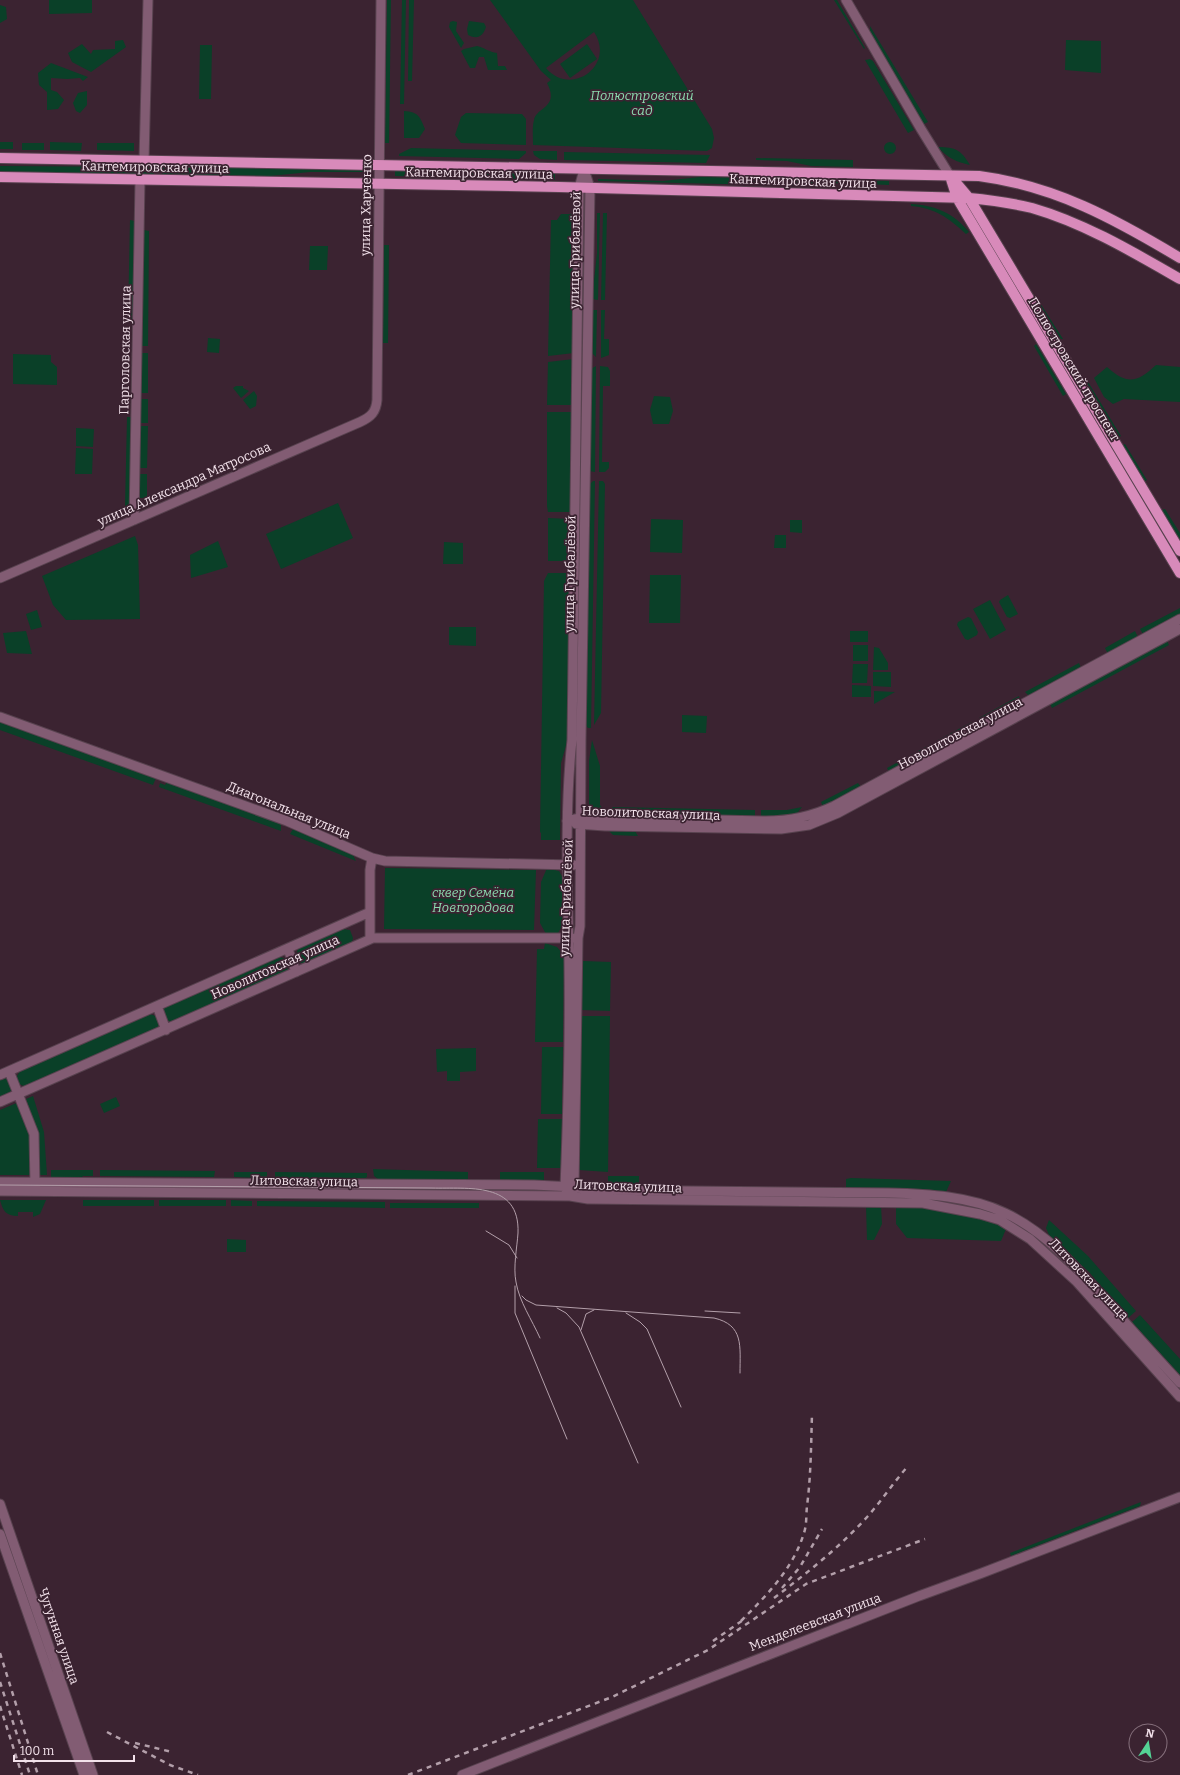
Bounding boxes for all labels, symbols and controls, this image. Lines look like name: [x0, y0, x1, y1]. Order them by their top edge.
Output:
park label: Полюстровский сад: [590, 88, 694, 118]
street label: улица Харченко: [358, 154, 374, 257]
street label: Кантемировская улица: [81, 158, 229, 176]
street label: Кантемировская улица: [405, 164, 553, 182]
street label: Кантемировская улица: [729, 171, 877, 191]
street label: улица Грибалёвой: [566, 191, 584, 310]
street label: Парголовская улица: [116, 285, 134, 415]
street label: Полюстровский проспект: [1025, 294, 1123, 444]
street label: улица Александра Матросова: [94, 439, 273, 529]
street label: улица Грибалёвой: [561, 515, 579, 634]
street label: Новолитовская улица: [895, 694, 1025, 772]
street label: Диагональная улица: [225, 778, 353, 842]
street label: Новолитовская улица: [581, 803, 721, 823]
street label: улица Грибалёвой: [556, 839, 576, 958]
park label: сквер Семёна Новгородова: [432, 885, 514, 915]
street label: Новолитовская улица: [209, 932, 341, 1002]
street label: Литовская улица: [250, 1173, 358, 1189]
street label: Литовская улица: [574, 1177, 682, 1195]
street label: Литовская улица: [1046, 1235, 1132, 1323]
street label: Чугунная улица: [35, 1586, 83, 1686]
street label: Менделеевская улица: [747, 1590, 883, 1654]
north arrow: [1128, 1723, 1168, 1763]
text: N: [1144, 1726, 1156, 1741]
scale bar: [14, 1737, 134, 1763]
text: 100 m: [20, 1744, 55, 1758]

